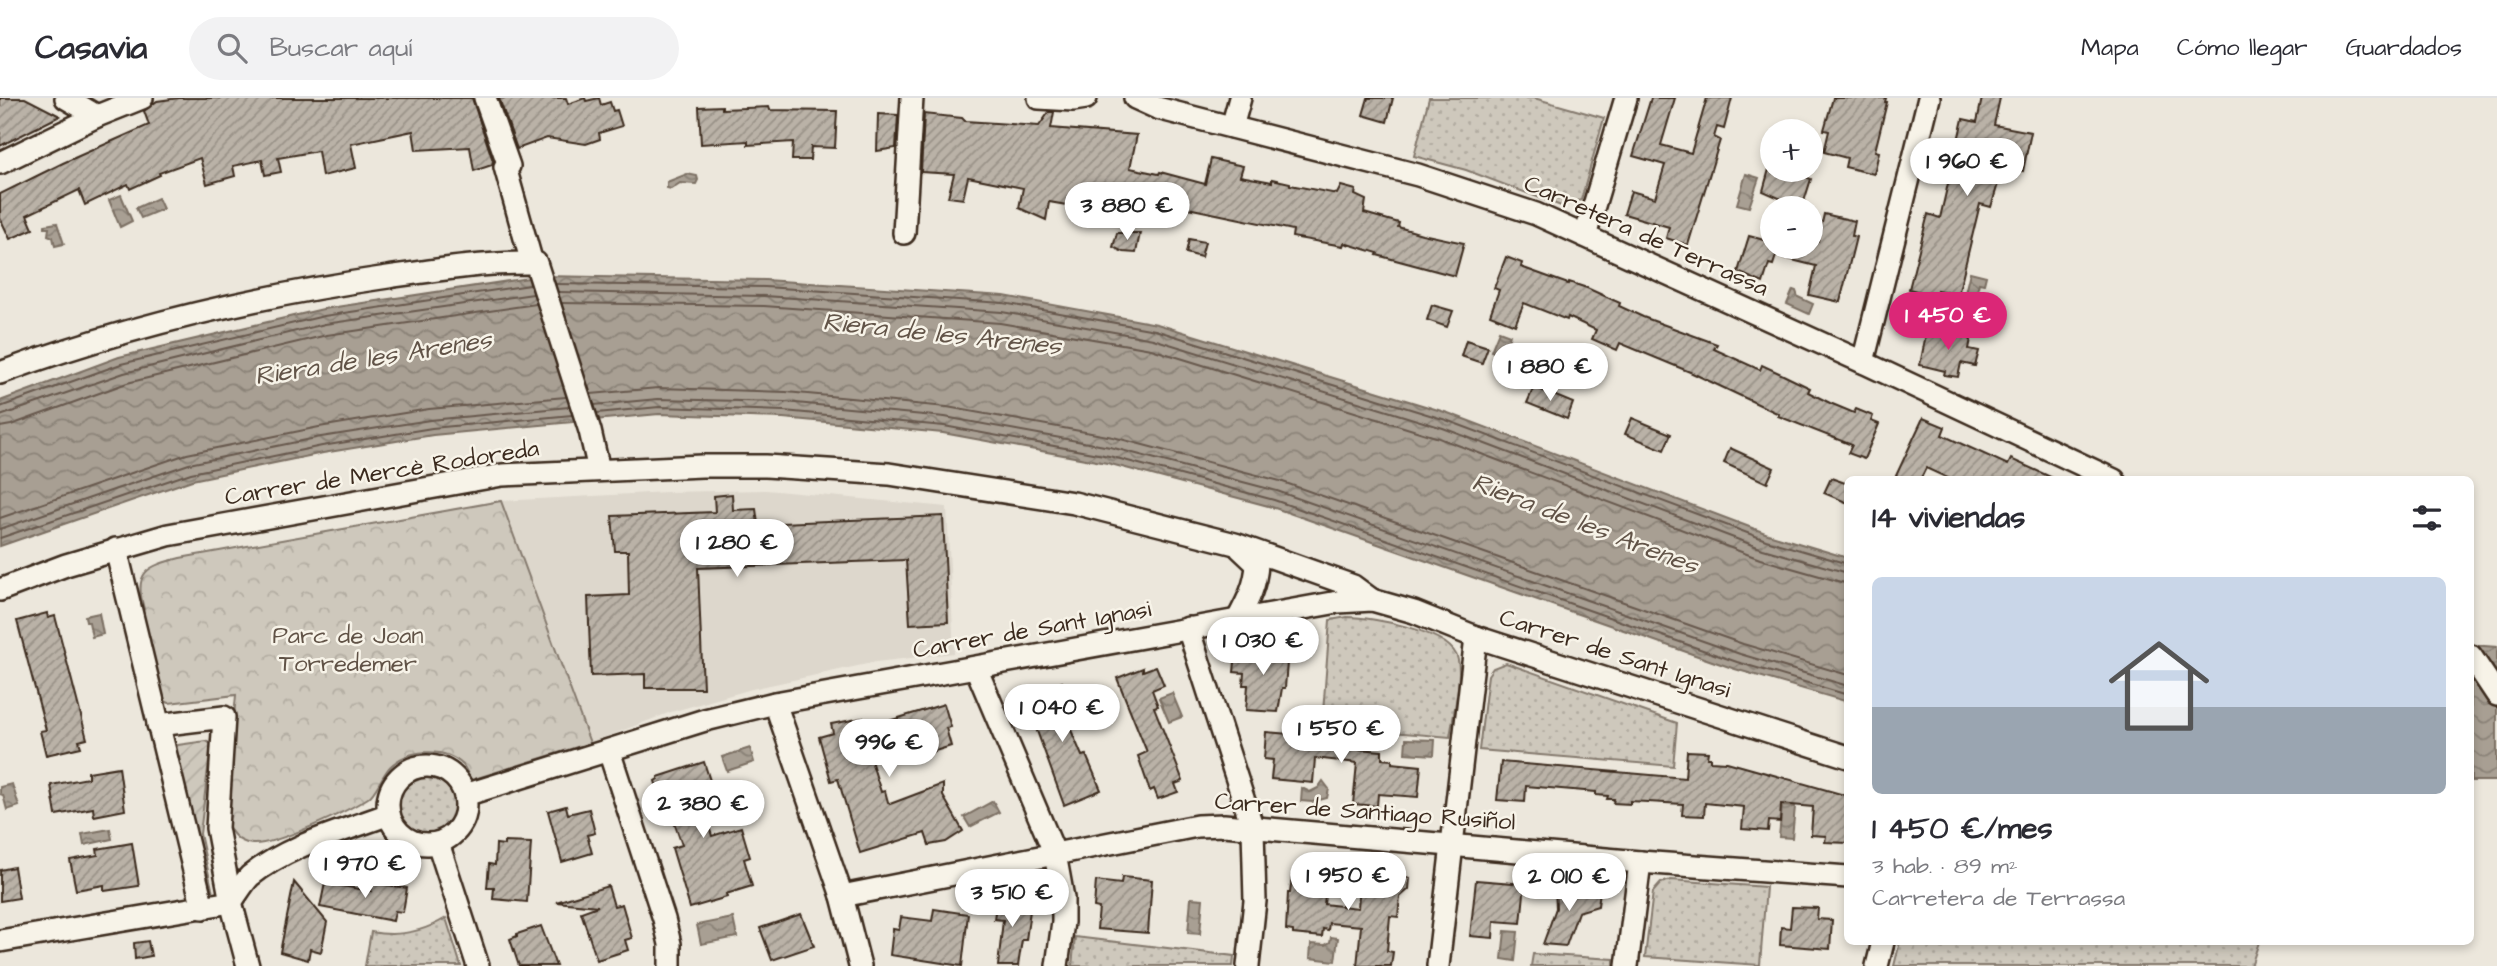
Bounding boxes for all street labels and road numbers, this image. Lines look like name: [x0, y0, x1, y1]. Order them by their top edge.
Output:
street label: Carretera de Terrassa: [1518, 167, 1774, 305]
street label: Carrer de Mercè Rodoreda: [223, 431, 541, 515]
street label: Carrer de Sant Ignasi: [910, 592, 1154, 669]
street label: Carrer de Sant Ignasi: [1495, 601, 1735, 709]
street label: Carrer de Santiago Rusiñol: [1213, 785, 1516, 840]

